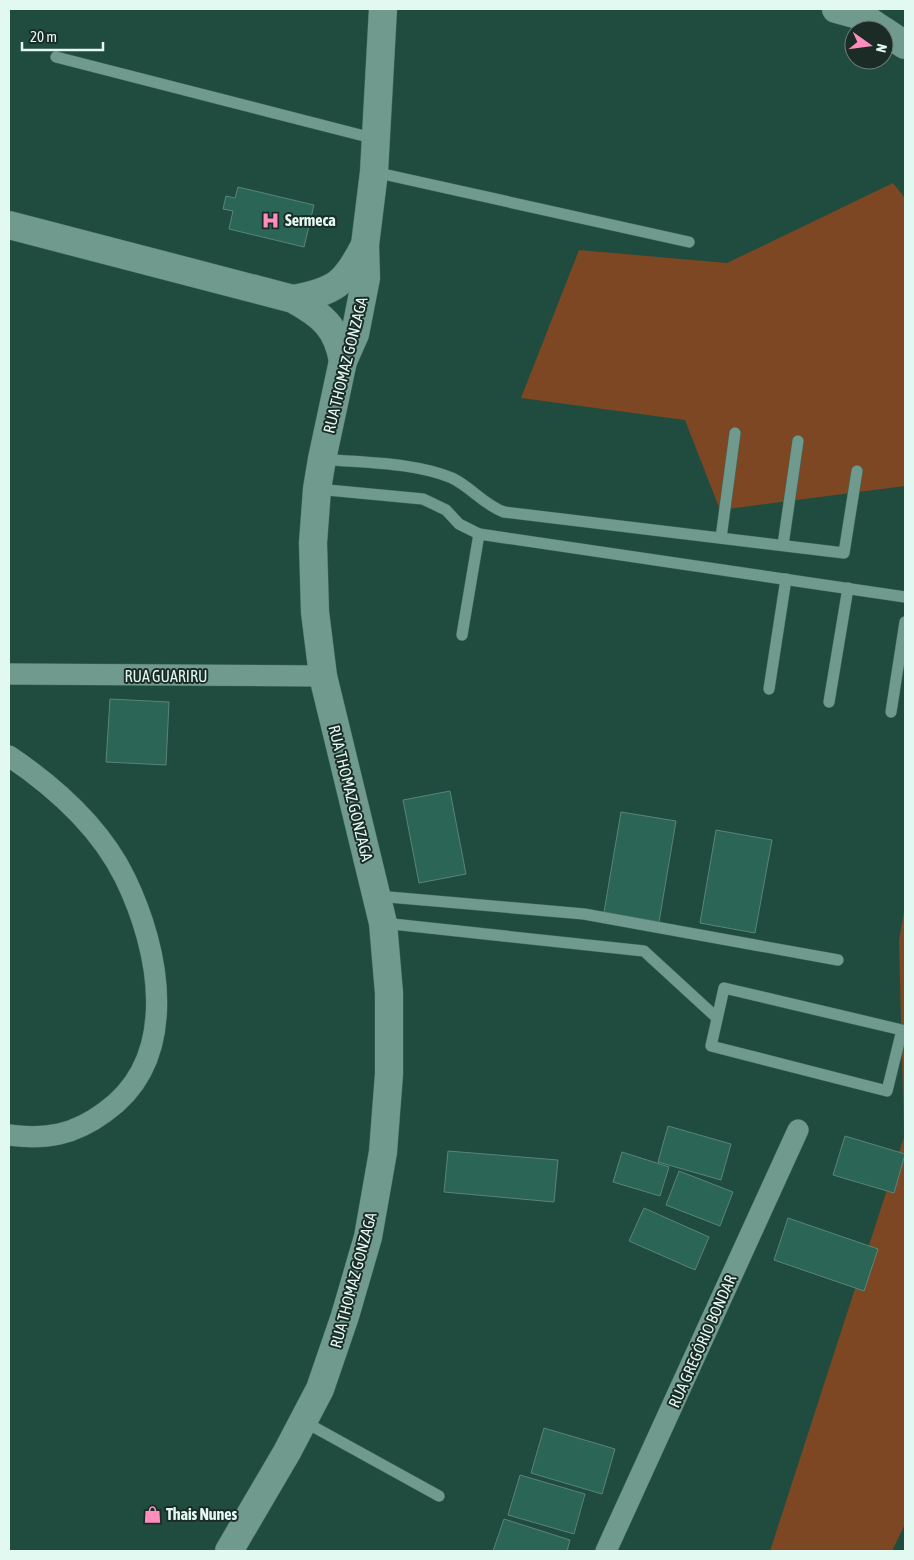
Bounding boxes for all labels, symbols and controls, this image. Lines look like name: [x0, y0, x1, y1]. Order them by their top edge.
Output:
scale bar: [22, 20, 104, 52]
north arrow: [844, 20, 894, 70]
text: 20 m: [30, 28, 57, 45]
text: N: [873, 42, 890, 54]
hospital icon: Sermeca: [261, 210, 281, 230]
place label: Sermeca: [285, 211, 336, 229]
street label: RUA THOMAZ GONZAGA: [319, 295, 371, 435]
street label: RUA GUARIRU: [125, 667, 207, 685]
street label: RUA THOMAZ GONZAGA: [325, 723, 377, 863]
street label: RUA THOMAZ GONZAGA: [326, 1210, 380, 1350]
street label: RUA GREGÓRIO BONDAR: [665, 1272, 739, 1410]
shop icon: Thais Nunes: [142, 1504, 162, 1524]
place label: Thais Nunes: [166, 1505, 238, 1523]

